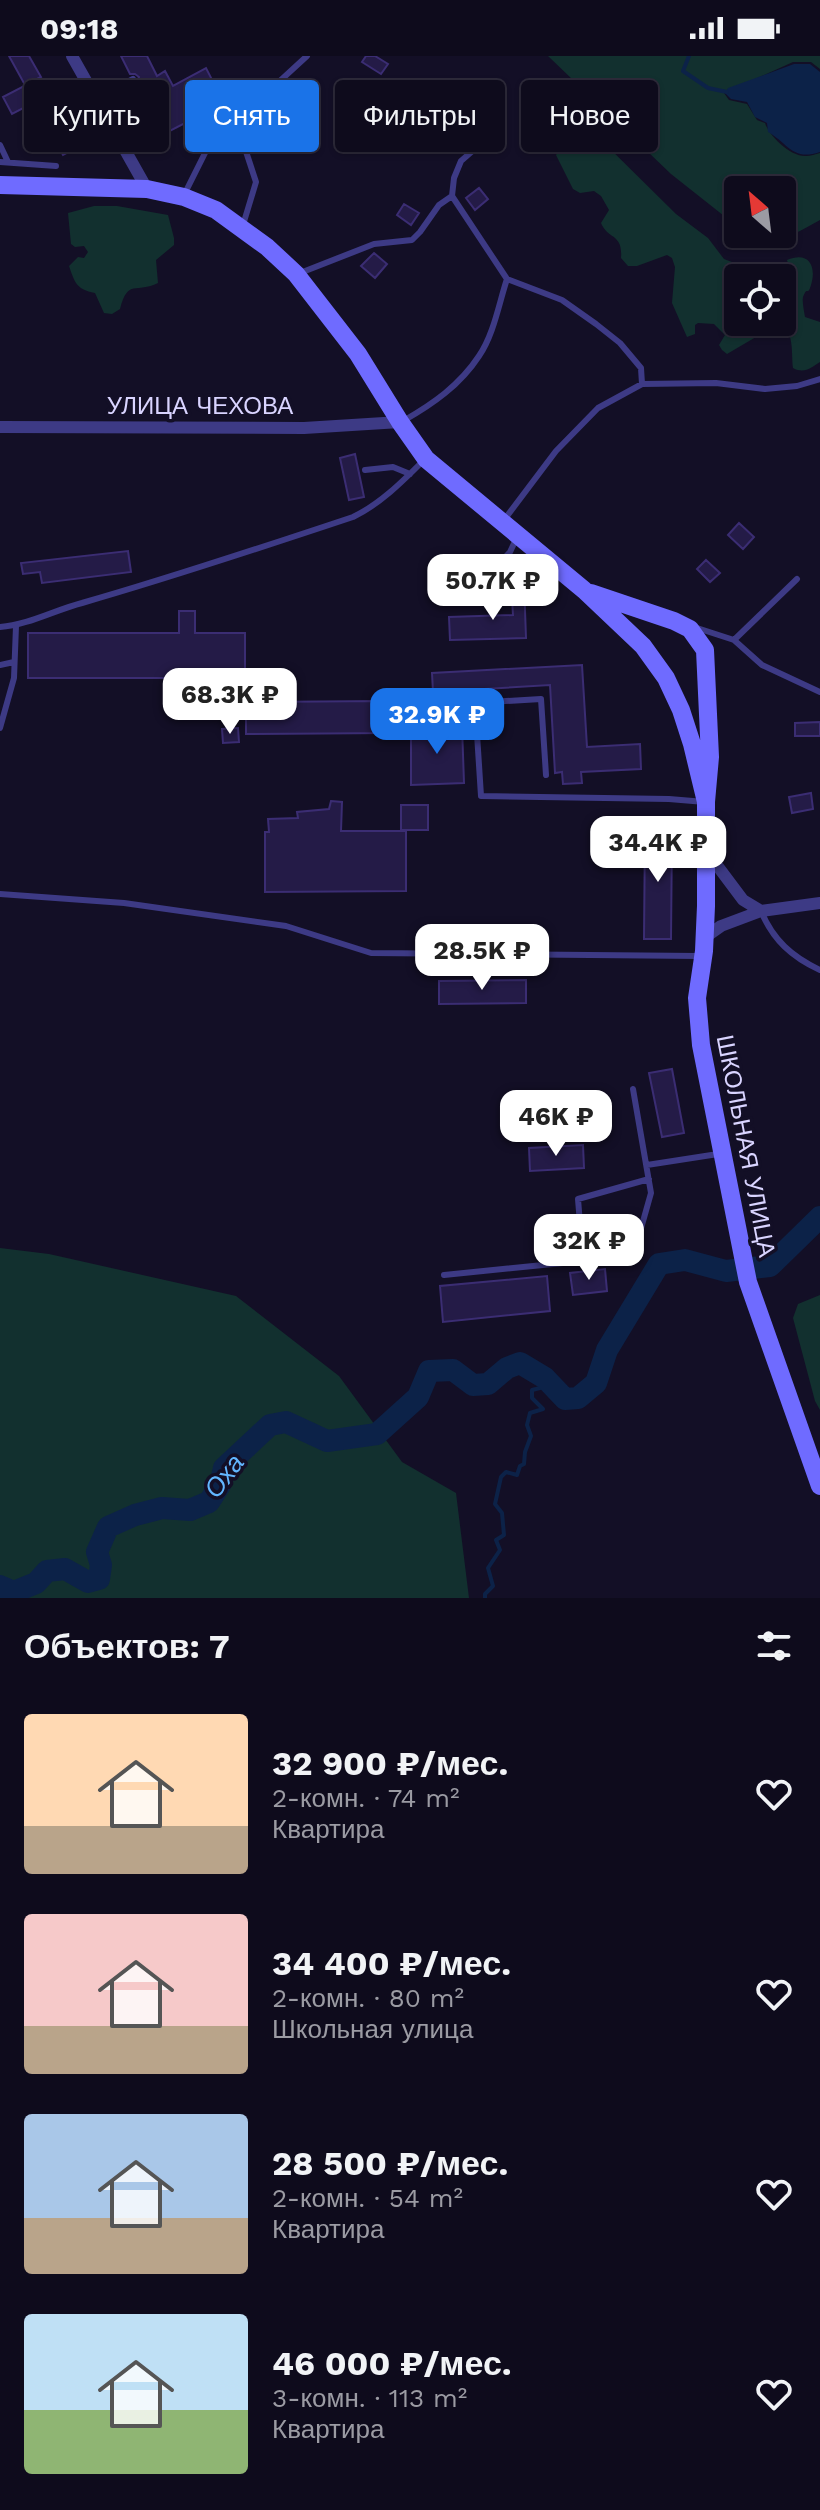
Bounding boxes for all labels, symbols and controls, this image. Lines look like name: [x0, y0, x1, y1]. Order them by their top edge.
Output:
text: 09:18: [40, 11, 119, 46]
chip: Купить: [24, 80, 169, 152]
chip: Снять: [185, 80, 319, 152]
chip: Фильтры: [335, 80, 505, 152]
chip: Новое: [521, 80, 658, 152]
north arrow: [724, 176, 796, 248]
map controls: [724, 176, 796, 336]
button: locate: [724, 264, 796, 336]
street label: УЛИЦА ЧЕХОВА: [107, 392, 293, 420]
pin: 50.7K ₽: [419, 554, 567, 622]
text: 50.7K ₽: [445, 565, 541, 595]
pin: 68.3K ₽: [156, 668, 304, 736]
text: 68.3K ₽: [181, 679, 279, 709]
pin: 32.9K ₽: [363, 688, 511, 756]
text: 32.9K ₽: [388, 699, 486, 729]
pin: 34.4K ₽: [584, 816, 732, 884]
text: 34.4K ₽: [608, 827, 708, 857]
pin: 28.5K ₽: [408, 924, 556, 992]
text: 28.5K ₽: [433, 935, 531, 965]
street label: ШКОЛЬНАЯ УЛИЦА: [711, 1033, 781, 1259]
pin: 46K ₽: [500, 1090, 612, 1158]
text: 46K ₽: [518, 1101, 594, 1131]
pin: 32K ₽: [533, 1214, 645, 1282]
text: 32K ₽: [552, 1225, 626, 1255]
water label: Оха: [198, 1448, 250, 1504]
icon: filters: [752, 1624, 796, 1668]
text: Объектов: 7: [24, 1626, 230, 1666]
text: 32 900 ₽/мес.: [272, 1743, 508, 1783]
icon: home: [88, 1746, 184, 1842]
icon: heart: [752, 1772, 796, 1816]
text: 2-комн. · 74 m²: [272, 1783, 460, 1813]
text: Квартира: [272, 1814, 384, 1844]
text: 34 400 ₽/мес.: [272, 1943, 511, 1983]
icon: home: [88, 1946, 184, 2042]
icon: heart: [752, 1972, 796, 2016]
text: 2-комн. · 80 m²: [272, 1983, 464, 2013]
text: Школьная улица: [272, 2014, 473, 2044]
text: 28 500 ₽/мес.: [272, 2143, 508, 2183]
icon: home: [88, 2146, 184, 2242]
icon: heart: [752, 2172, 796, 2216]
text: 2-комн. · 54 m²: [272, 2183, 463, 2213]
text: Квартира: [272, 2214, 384, 2244]
text: 46 000 ₽/мес.: [272, 2343, 512, 2383]
icon: home: [88, 2346, 184, 2442]
icon: heart: [752, 2372, 796, 2416]
text: 3-комн. · 113 m²: [272, 2383, 467, 2413]
text: Квартира: [272, 2414, 384, 2444]

